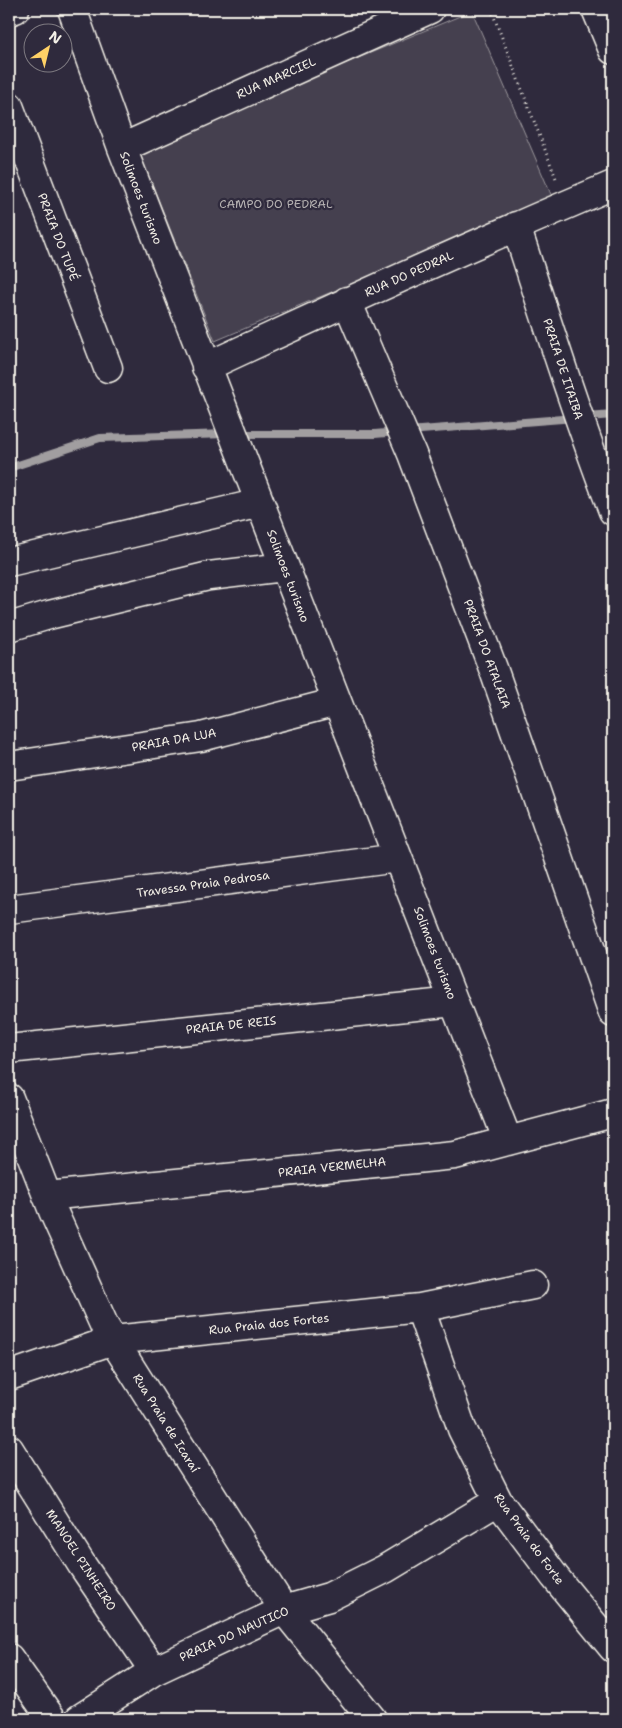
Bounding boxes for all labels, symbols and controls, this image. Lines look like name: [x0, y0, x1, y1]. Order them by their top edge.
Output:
north arrow: [22, 22, 72, 72]
text: N: [46, 27, 65, 48]
street label: RUA MARCIEL: [234, 53, 319, 103]
street label: Solimoes turismo: [116, 149, 166, 247]
street label: PRAIA DO TUPÉ: [34, 191, 82, 283]
park label: CAMPO DO PEDRAL: [219, 196, 333, 212]
street label: RUA DO PEDRAL: [362, 247, 456, 301]
street label: PRAIA DE ITAIBA: [539, 316, 587, 422]
street label: Solimoes turismo: [263, 527, 313, 625]
street label: PRAIA DO ATALAIA: [460, 597, 514, 711]
street label: PRAIA DA LUA: [130, 725, 218, 755]
street label: Travessa Praia Pedrosa: [136, 867, 271, 901]
street label: Solimoes turismo: [410, 904, 460, 1002]
street label: PRAIA DE REIS: [185, 1012, 277, 1038]
street label: PRAIA VERMELHA: [277, 1153, 387, 1181]
street label: Rua Praia dos Fortes: [208, 1310, 330, 1338]
street label: Rua Praia de Icaraí: [129, 1371, 203, 1476]
street label: Rua Praia do Forte: [490, 1490, 568, 1588]
street label: MANOEL PINHEIRO: [42, 1506, 120, 1614]
street label: PRAIA DO NAUTICO: [177, 1603, 291, 1665]

